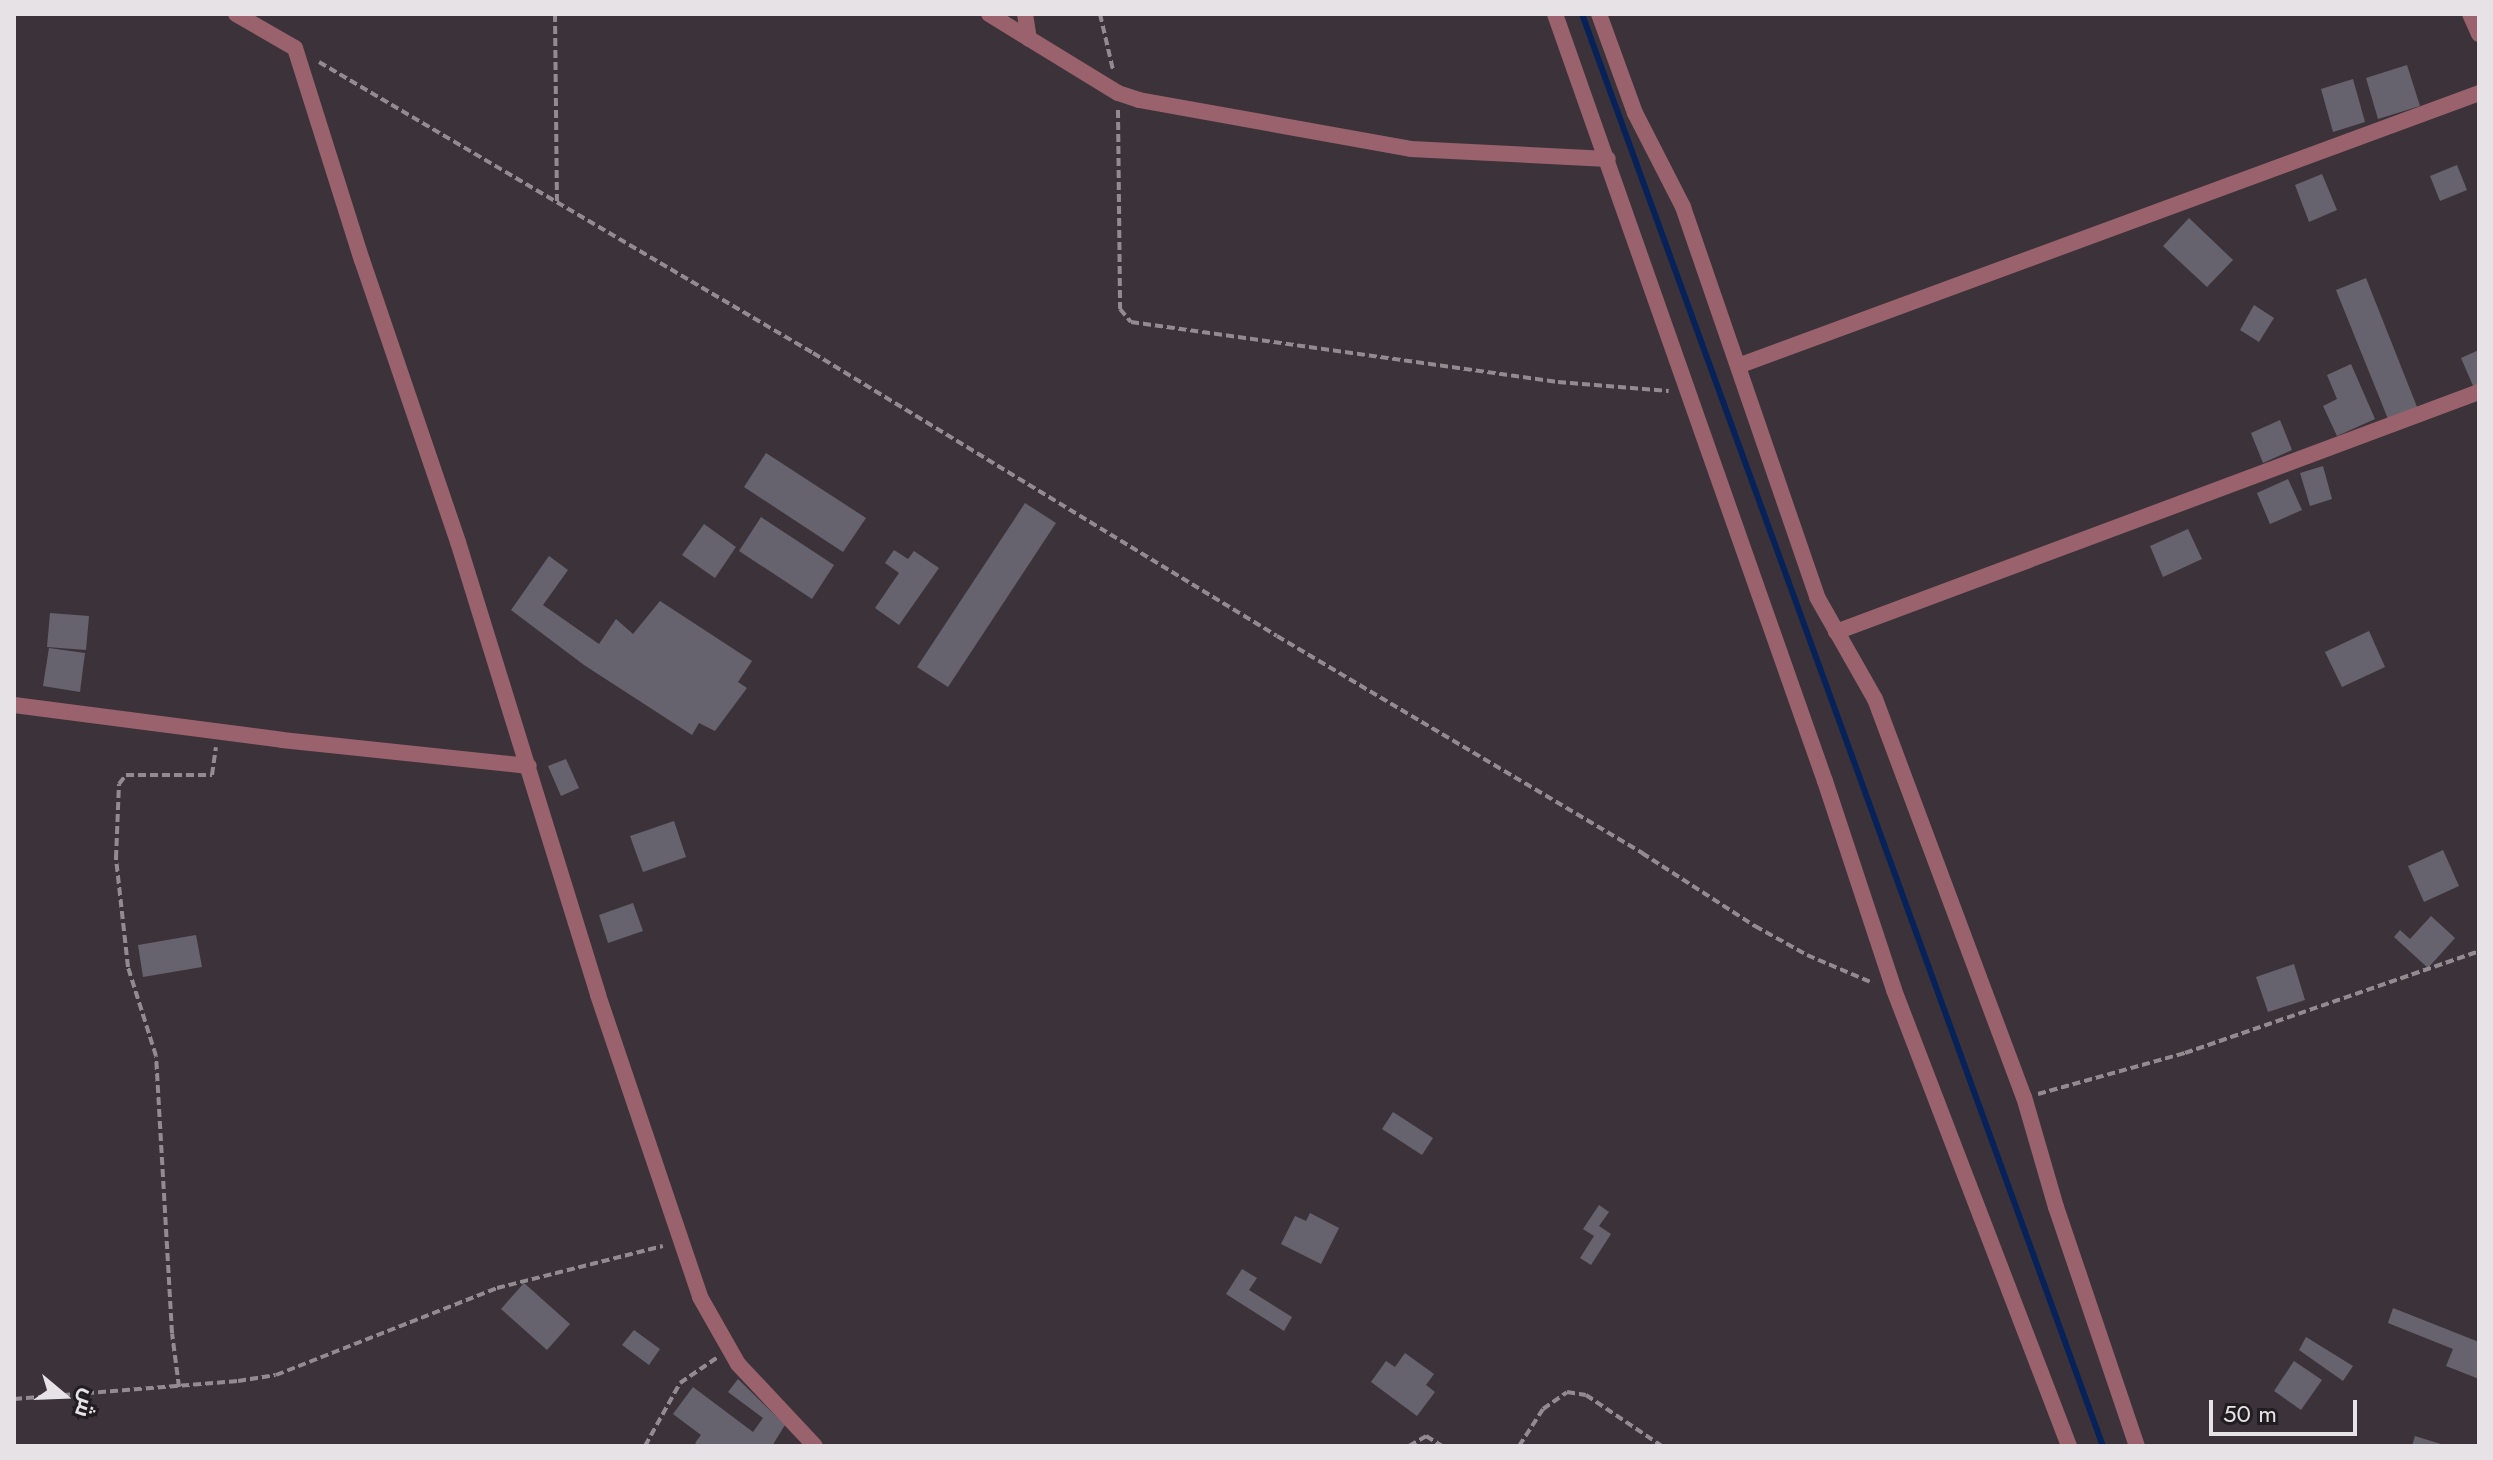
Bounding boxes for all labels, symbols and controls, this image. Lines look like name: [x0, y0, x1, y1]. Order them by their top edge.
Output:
north arrow: [24, 1356, 104, 1436]
scale bar: [2213, 1384, 2361, 1434]
text: ش: [67, 1385, 106, 1422]
text: 50 m: [2223, 1396, 2277, 1431]

